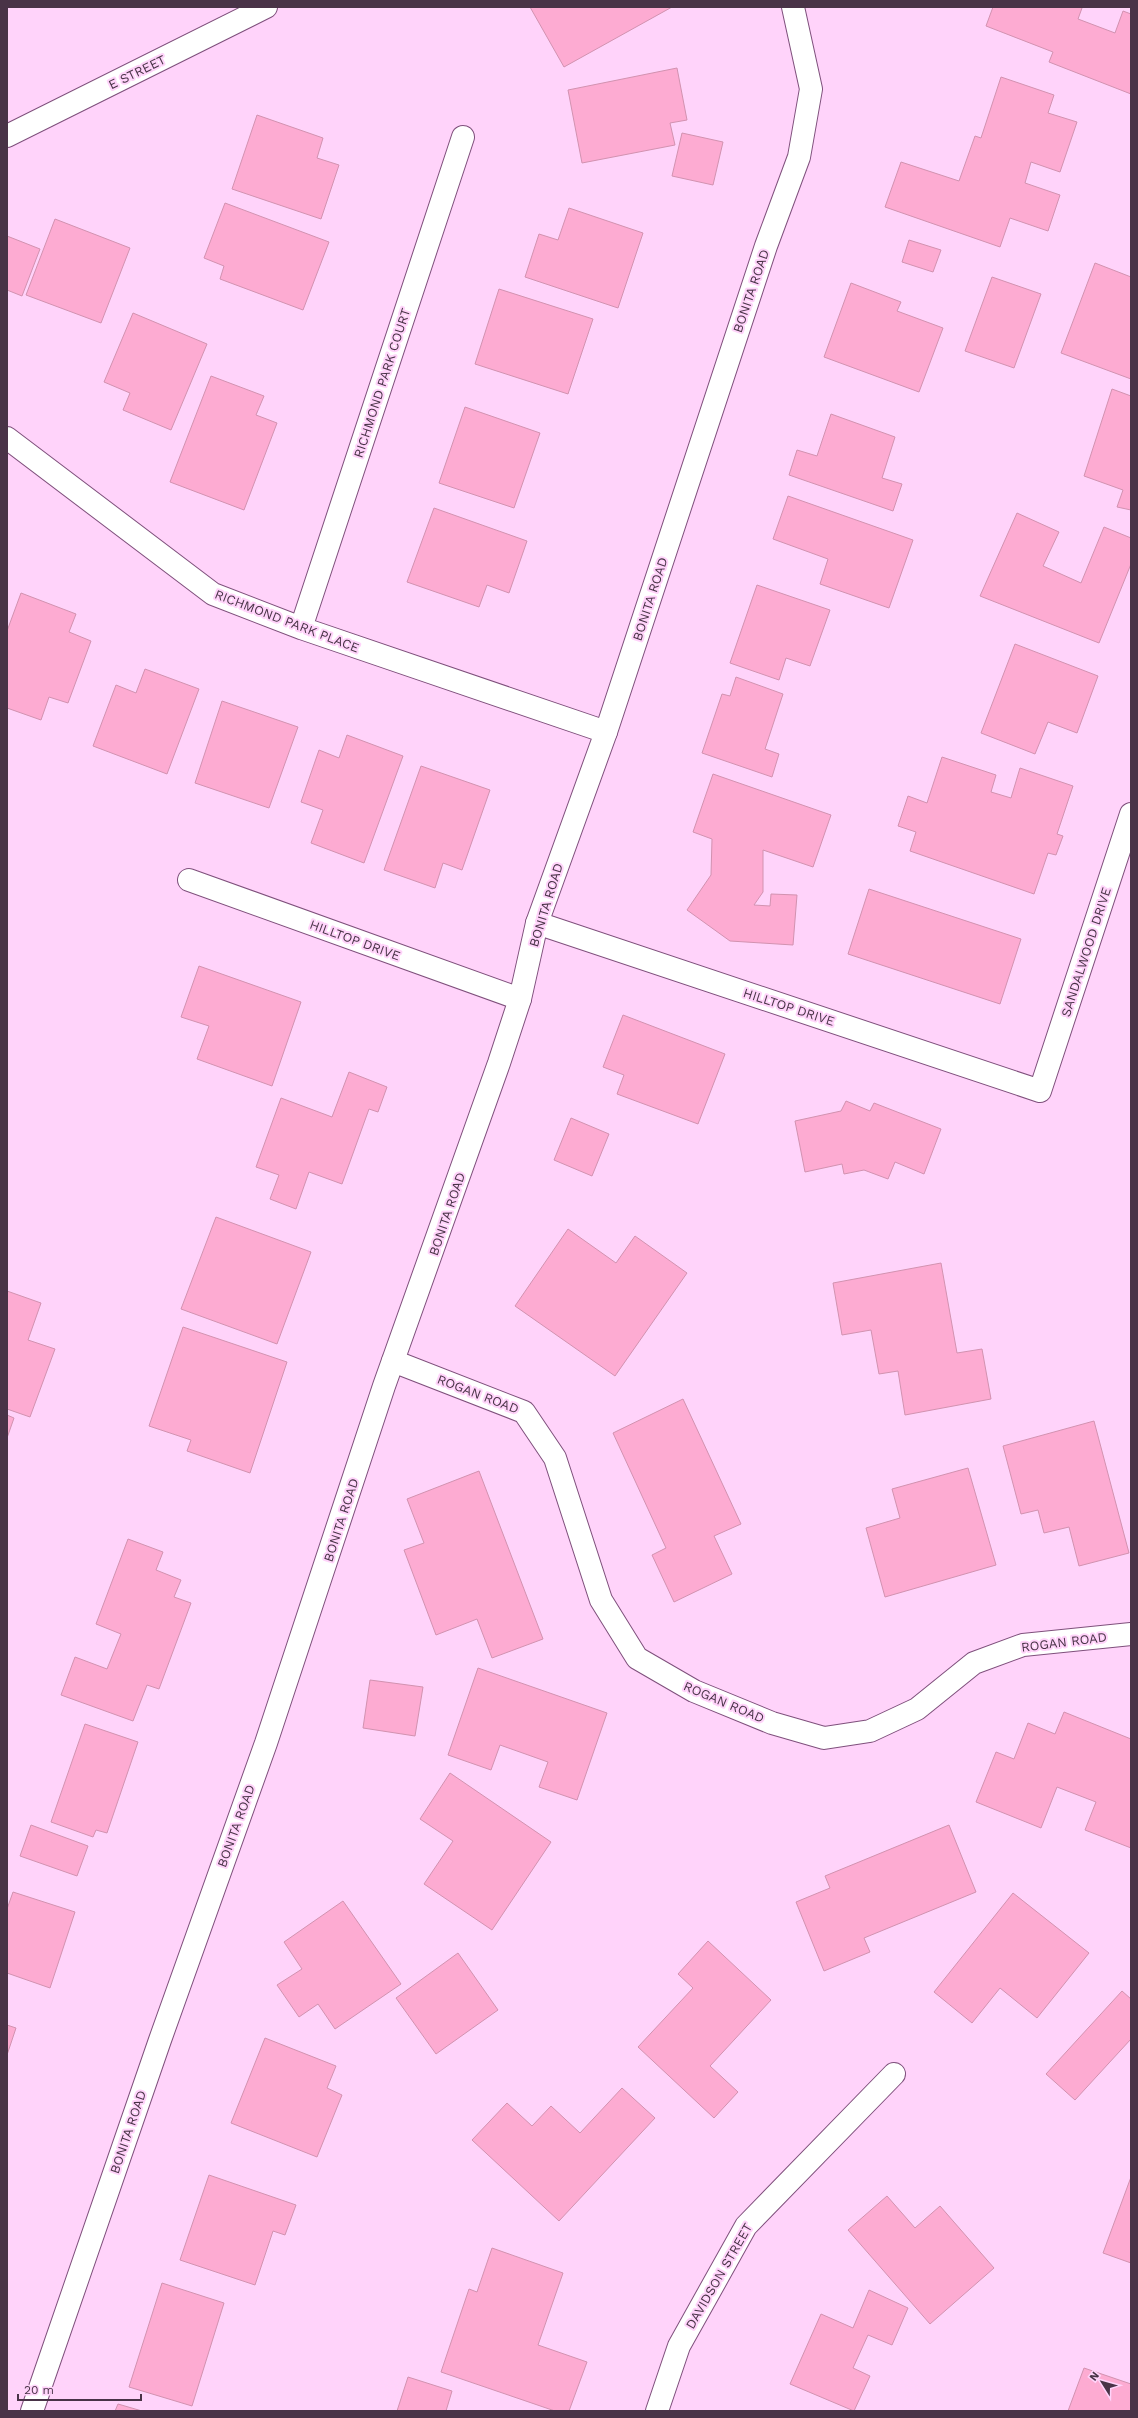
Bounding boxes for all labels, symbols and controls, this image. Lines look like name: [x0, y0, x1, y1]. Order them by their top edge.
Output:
street label: E STREET: [106, 52, 168, 92]
street label: BONITA ROAD: [730, 248, 772, 334]
street label: RICHMOND PARK COURT: [351, 306, 413, 460]
street label: BONITA ROAD: [629, 555, 671, 643]
street label: RICHMOND PARK PLACE: [213, 586, 361, 656]
street label: BONITA ROAD: [526, 861, 566, 949]
street label: SANDALWOOD DRIVE: [1058, 885, 1114, 1019]
street label: HILLTOP DRIVE: [308, 917, 402, 963]
street label: HILLTOP DRIVE: [741, 985, 837, 1029]
street label: BONITA ROAD: [426, 1171, 468, 1257]
street label: ROGAN ROAD: [435, 1372, 521, 1416]
street label: BONITA ROAD: [320, 1476, 362, 1564]
street label: ROGAN ROAD: [1020, 1629, 1108, 1655]
street label: ROGAN ROAD: [681, 1678, 767, 1726]
street label: BONITA ROAD: [214, 1783, 258, 1869]
street label: BONITA ROAD: [107, 2089, 149, 2175]
street label: DAVIDSON STREET: [683, 2220, 755, 2331]
north arrow: [1082, 2362, 1122, 2402]
text: N: [1087, 2369, 1102, 2383]
scale bar: [18, 2376, 141, 2402]
text: 20 m: [24, 2383, 54, 2397]

